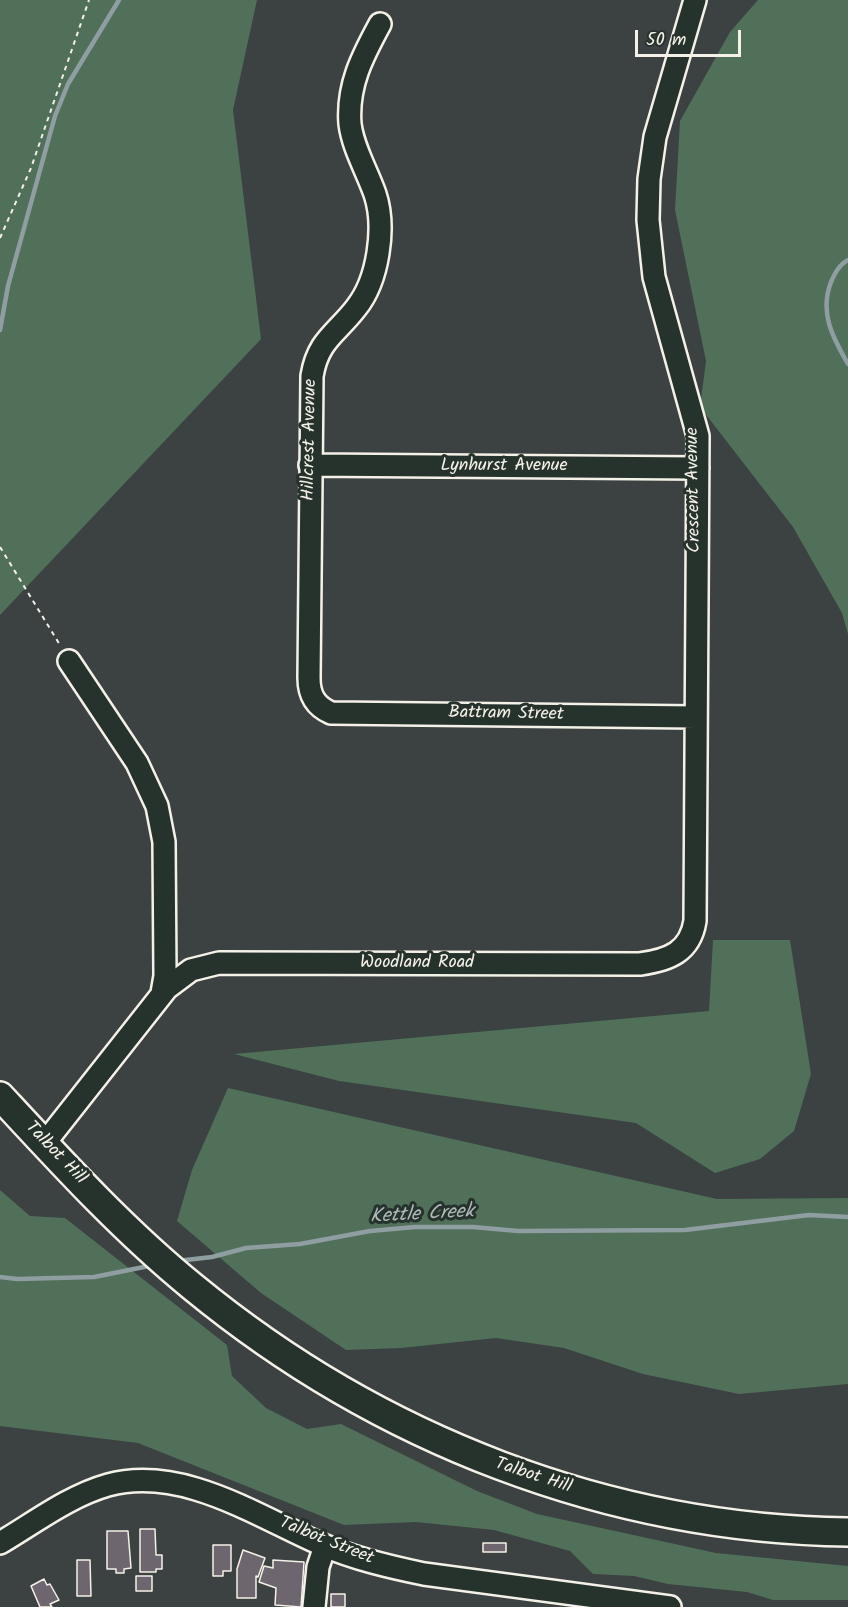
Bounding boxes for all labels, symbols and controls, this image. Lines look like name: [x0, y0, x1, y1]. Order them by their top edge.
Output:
scale bar: [638, 18, 744, 56]
text: 50 m: [646, 26, 686, 55]
street label: Hillcrest Avenue: [299, 379, 323, 501]
street label: Crescent Avenue: [683, 427, 707, 553]
street label: Lynhurst Avenue: [441, 456, 567, 478]
street label: Battram Street: [448, 703, 564, 727]
street label: Woodland Road: [360, 953, 474, 975]
street label: Talbot Hill: [20, 1118, 90, 1190]
water label: Kettle Creek: [369, 1201, 475, 1231]
street label: Talbot Hill: [492, 1454, 574, 1500]
street label: Talbot Street: [276, 1513, 376, 1571]

